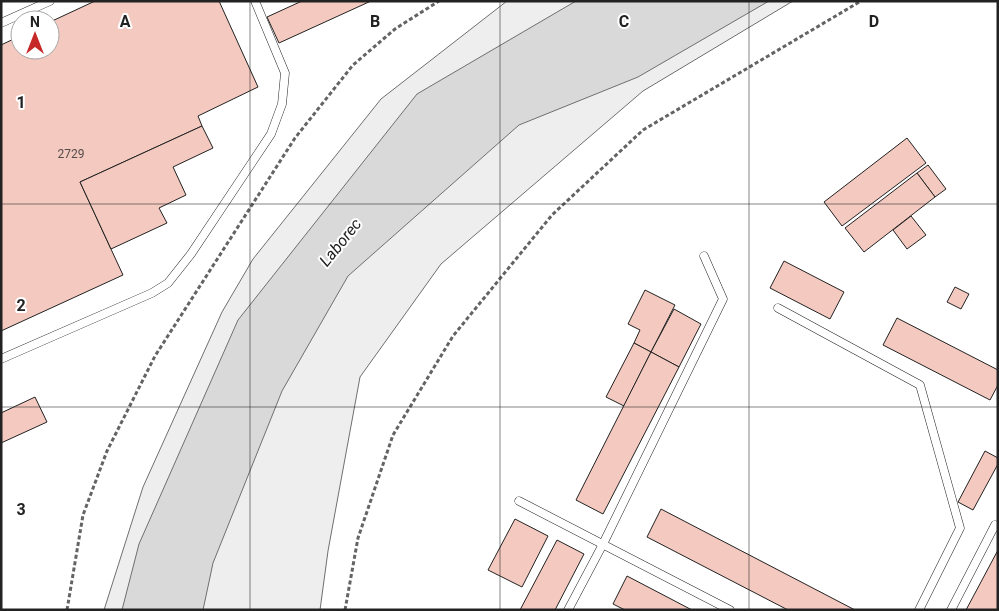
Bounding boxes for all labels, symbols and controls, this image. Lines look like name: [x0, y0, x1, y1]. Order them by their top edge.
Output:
north arrow: [10, 10, 60, 60]
text: A: [120, 12, 131, 31]
text: B: [370, 12, 380, 31]
text: C: [619, 12, 629, 31]
text: D: [869, 12, 879, 31]
text: N: [30, 14, 40, 30]
text: 1: [16, 93, 26, 112]
house number: 2729: [58, 147, 84, 161]
water label: Laborec: [315, 215, 365, 270]
text: 2: [16, 296, 26, 315]
text: 3: [16, 500, 26, 519]

